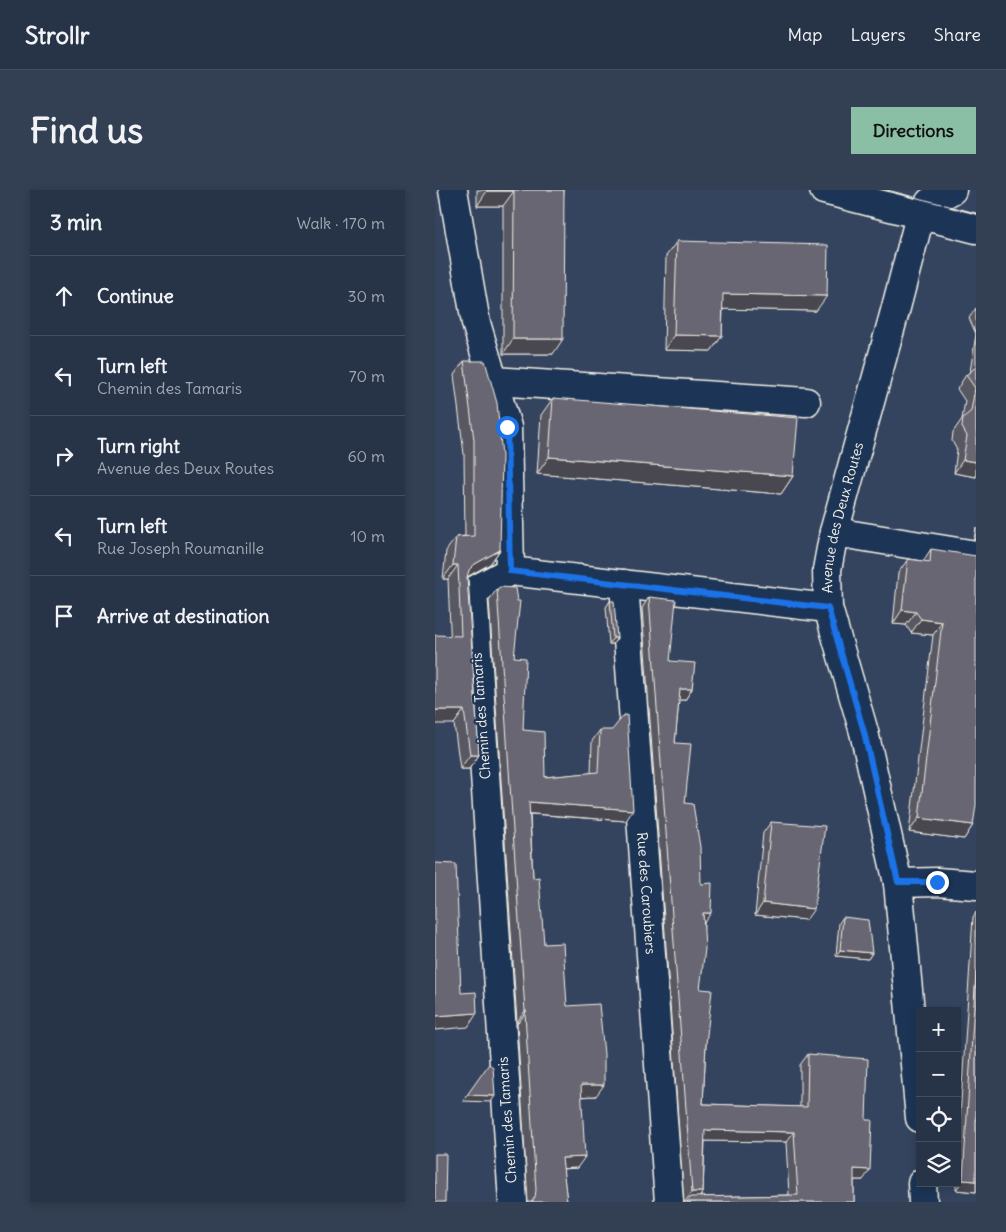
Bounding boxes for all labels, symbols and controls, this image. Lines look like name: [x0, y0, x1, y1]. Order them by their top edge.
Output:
text: Strollr: [25, 20, 90, 50]
text: Map: [787, 23, 822, 46]
text: Layers: [850, 23, 906, 46]
text: Share: [934, 23, 981, 46]
button: Directions: [851, 107, 976, 154]
text: Find us: [30, 108, 143, 152]
text: 3 min: [50, 209, 102, 236]
text: Walk · 170 m: [296, 213, 385, 233]
icon: ahead: [50, 282, 78, 310]
text: Continue: [97, 284, 174, 308]
text: 30 m: [348, 286, 385, 306]
text: Turn left: [97, 354, 167, 378]
icon: left: [50, 362, 78, 390]
text: 70 m: [349, 366, 385, 386]
text: Chemin des Tamaris: [97, 378, 242, 398]
route start: [496, 416, 519, 439]
text: Turn right: [97, 434, 180, 458]
street label: Avenue des Deux Routes: [818, 440, 867, 594]
icon: right: [50, 442, 78, 470]
text: 60 m: [347, 446, 385, 466]
text: Avenue des Deux Routes: [97, 458, 274, 478]
text: Turn left: [97, 514, 167, 538]
icon: left: [50, 522, 78, 550]
text: 10 m: [350, 526, 385, 546]
text: Rue Joseph Roumanille: [97, 538, 264, 558]
icon: arrive: [50, 602, 78, 630]
text: Arrive at destination: [97, 604, 270, 628]
street label: Chemin des Tamaris: [468, 652, 494, 780]
street label: Rue des Caroubiers: [633, 831, 660, 955]
route end: [926, 871, 949, 894]
map controls: [916, 1007, 961, 1187]
button: +: [916, 1007, 961, 1052]
button: −: [916, 1052, 961, 1097]
street label: Chemin des Tamaris: [494, 1056, 520, 1184]
button: locate: [916, 1097, 961, 1142]
button: layers: [916, 1142, 961, 1187]

